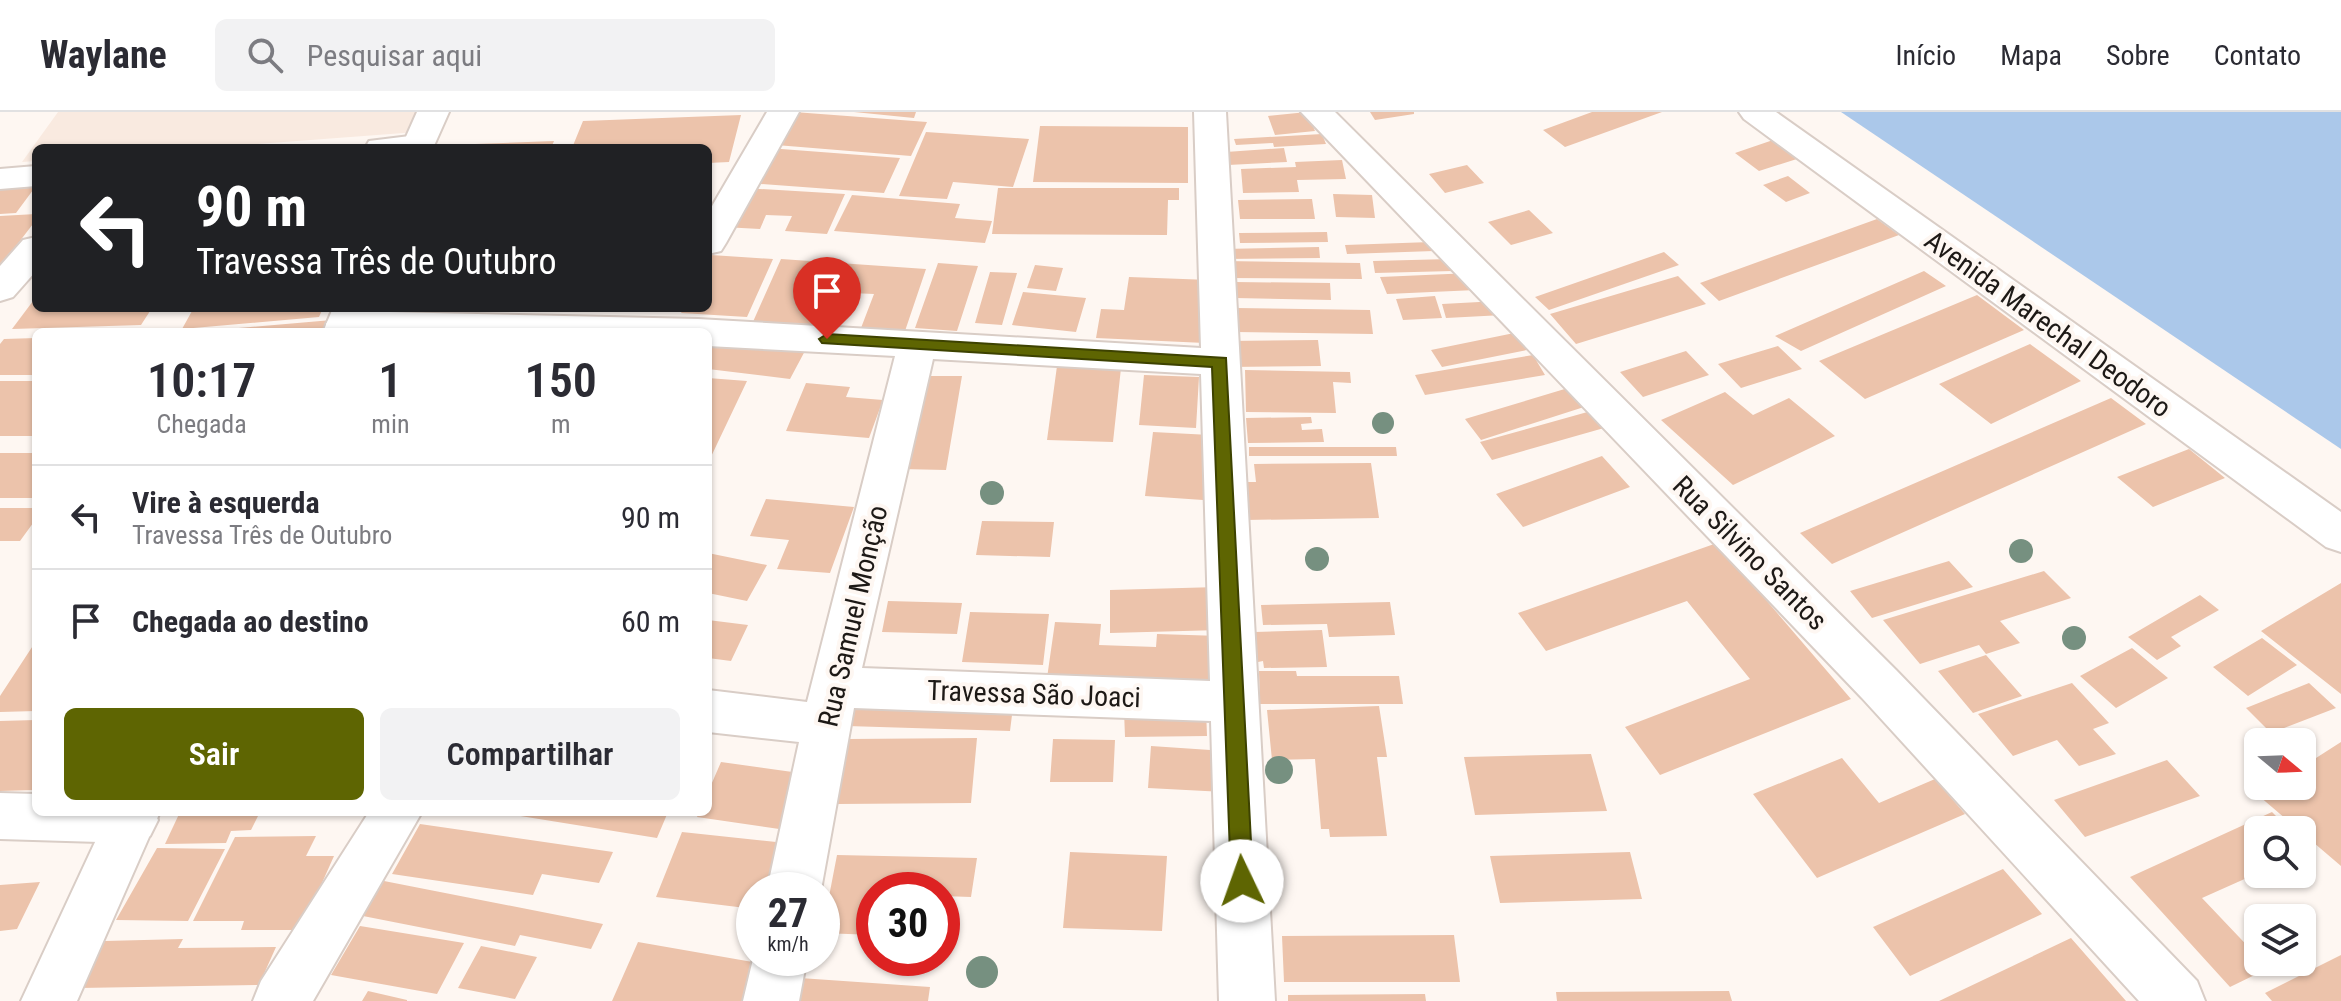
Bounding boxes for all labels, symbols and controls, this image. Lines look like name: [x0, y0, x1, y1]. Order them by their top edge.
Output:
search box: [215, 19, 775, 91]
text: Waylane: [40, 33, 167, 77]
icon: search: [243, 33, 287, 77]
text: Pesquisar aqui: [307, 38, 482, 73]
text: Início: [1896, 39, 1956, 72]
text: Mapa: [2000, 39, 2062, 72]
text: Sobre: [2106, 39, 2170, 72]
text: Contato: [2214, 39, 2301, 72]
text: 90 m: [196, 174, 307, 240]
icon: left: [64, 176, 168, 280]
street label: Avenida Marechal Deodoro: [1918, 224, 2178, 424]
text: Travessa Três de Outubro: [196, 241, 557, 283]
pin: [793, 257, 861, 339]
icon: arrive: [805, 269, 849, 313]
text: 10:17: [147, 352, 256, 409]
text: 1: [378, 352, 402, 409]
text: 150: [525, 352, 597, 409]
text: Chegada: [157, 409, 247, 439]
text: min: [371, 409, 409, 439]
text: m: [551, 409, 571, 439]
street label: Rua Silvino Santos: [1666, 469, 1834, 637]
text: Vire à esquerda: [132, 485, 320, 520]
icon: left: [64, 495, 108, 539]
text: 90 m: [621, 500, 680, 535]
street label: Rua Samuel Monção: [812, 502, 894, 730]
text: Travessa Três de Outubro: [132, 520, 392, 550]
icon: arrive: [64, 599, 108, 643]
text: Chegada ao destino: [132, 604, 369, 639]
text: 60 m: [621, 604, 680, 639]
street label: Travessa São Joaci: [927, 674, 1141, 714]
button: Sair: [64, 708, 364, 800]
button: Compartilhar: [380, 708, 680, 800]
north arrow: [2244, 728, 2316, 800]
map controls: [2244, 728, 2316, 976]
button: search: [2244, 816, 2316, 888]
position arrow: [1200, 839, 1284, 923]
speed limit sign: 30: [856, 872, 960, 976]
text: 27: [768, 890, 808, 937]
button: layers: [2244, 904, 2316, 976]
text: km/h: [767, 932, 809, 956]

